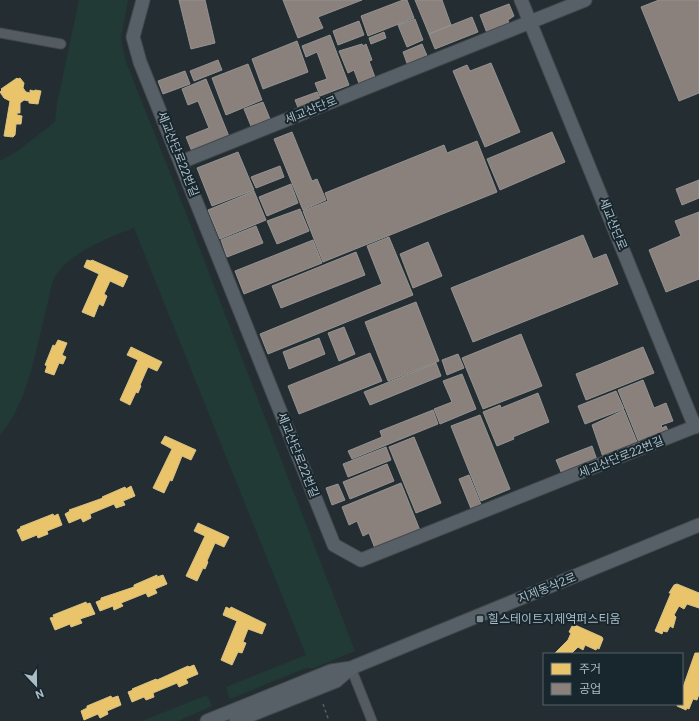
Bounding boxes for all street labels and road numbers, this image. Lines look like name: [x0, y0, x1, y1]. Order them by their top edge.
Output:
street label: 세교산단로: [283, 93, 339, 127]
street label: 세교산단로22번길: [155, 109, 201, 199]
street label: 세교산단로: [596, 196, 630, 252]
street label: 세교산단로22번길: [275, 410, 321, 500]
street label: 세교산단로22번길: [576, 434, 666, 480]
street label: 지제동삭2로: [516, 570, 578, 606]

